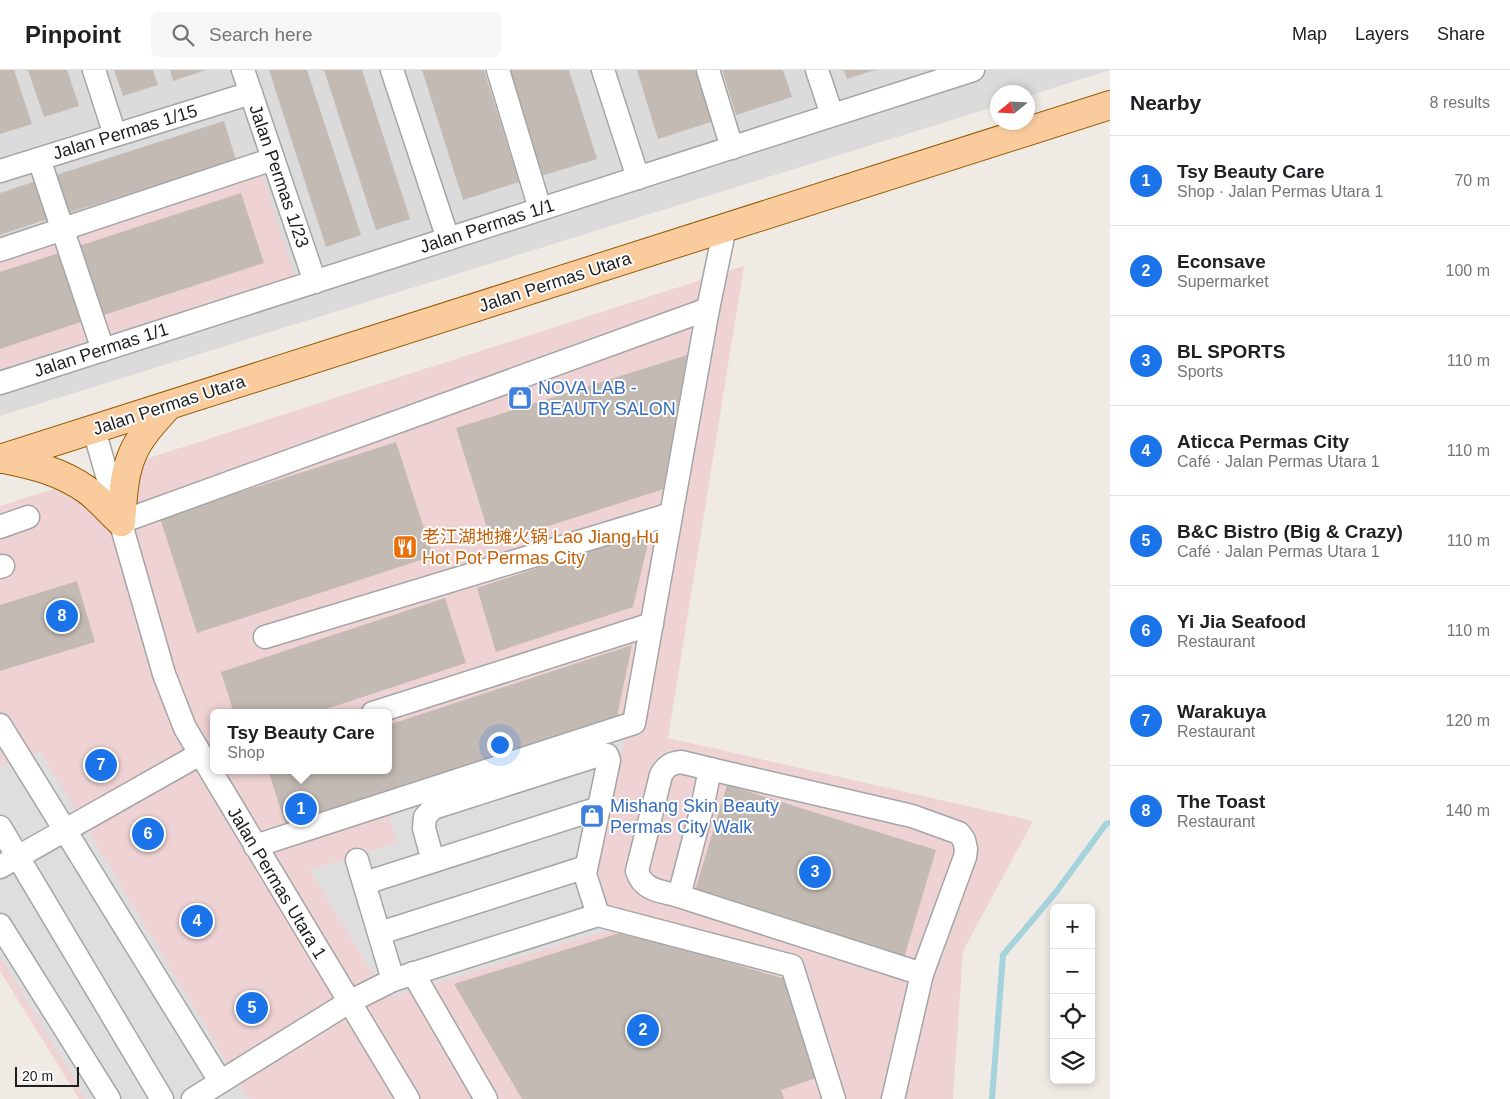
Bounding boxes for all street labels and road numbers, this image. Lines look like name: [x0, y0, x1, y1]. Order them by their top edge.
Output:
street label: Jalan Permas 1/15: [50, 100, 200, 164]
street label: Jalan Permas 1/23: [245, 102, 313, 250]
street label: Jalan Permas 1/1: [417, 195, 557, 257]
street label: Jalan Permas Utara: [476, 248, 635, 316]
street label: Jalan Permas 1/1: [31, 319, 171, 381]
street label: Jalan Permas Utara: [90, 371, 249, 439]
street label: Jalan Permas Utara 1: [223, 803, 331, 963]

